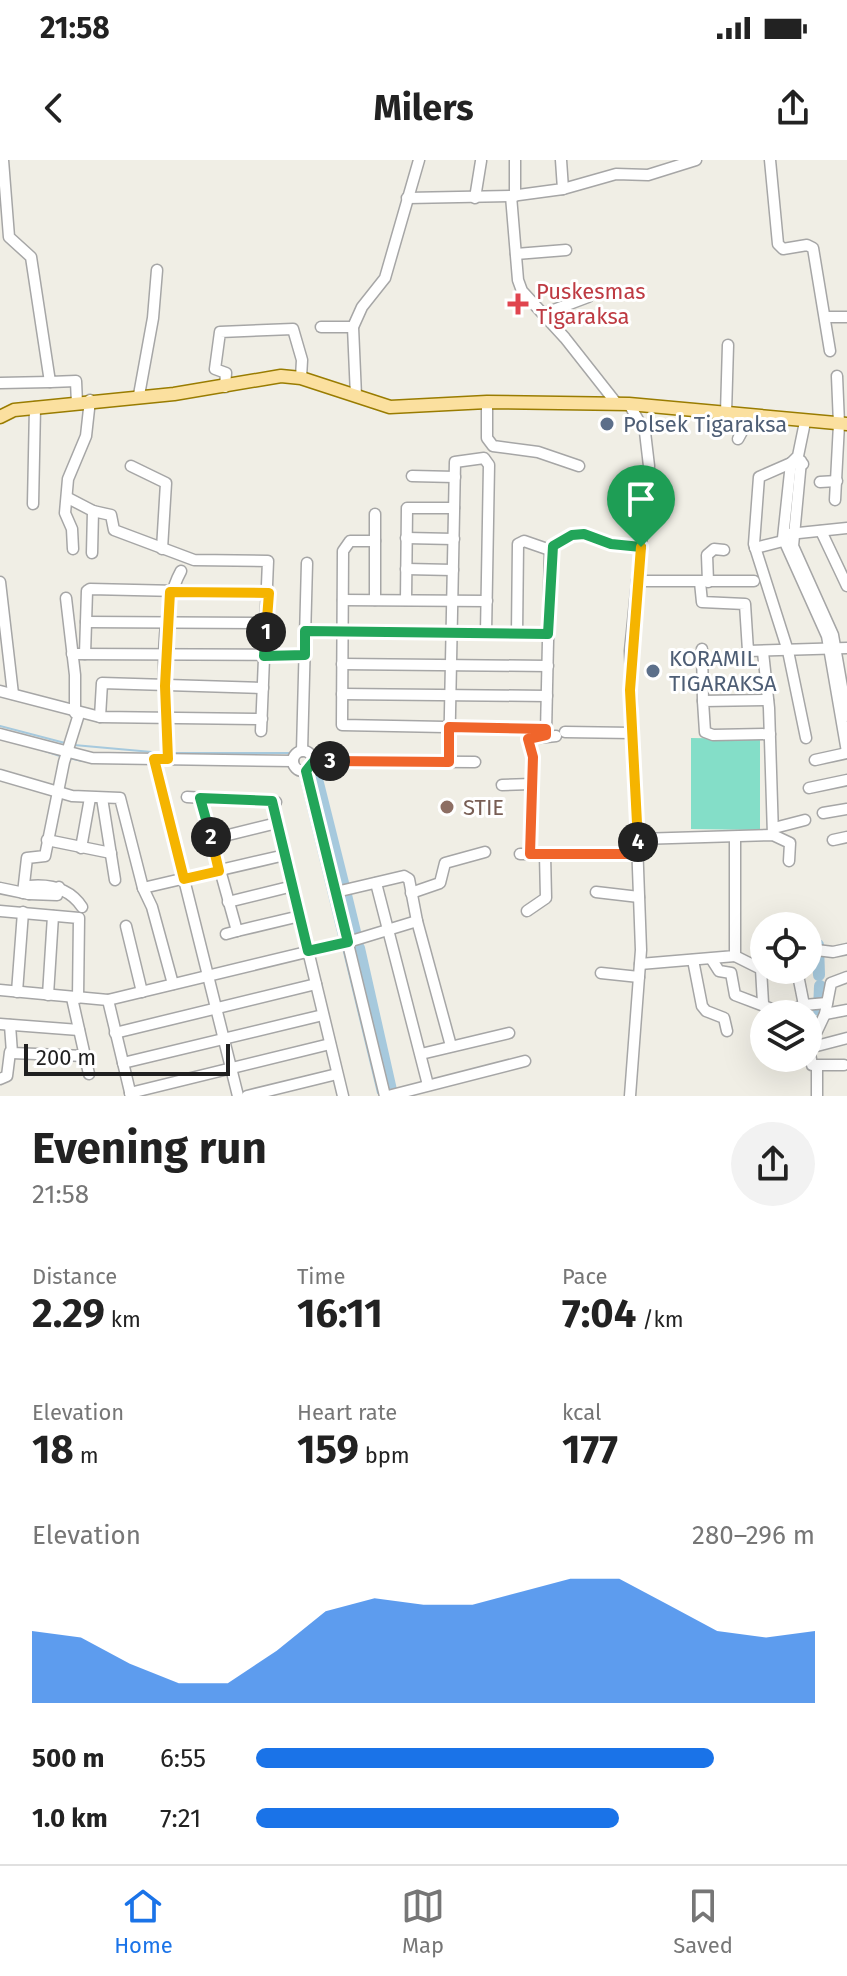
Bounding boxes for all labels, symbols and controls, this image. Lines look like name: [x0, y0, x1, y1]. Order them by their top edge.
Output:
text: 21:58: [40, 10, 110, 46]
icon: back: [32, 86, 76, 130]
text: Milers: [373, 86, 474, 130]
icon: share: [771, 86, 815, 130]
place label: Puskesmas Tigaraksa: [536, 278, 645, 330]
marker: Puskesmas Tigaraksa: [507, 293, 529, 315]
place label: Polsek Tigaraksa: [623, 411, 787, 438]
marker: Polsek Tigaraksa: [598, 415, 616, 433]
pin: [607, 465, 675, 547]
icon: arrive: [619, 477, 663, 521]
pin: 1: [246, 612, 286, 652]
text: 1: [261, 618, 271, 645]
place label: KORAMIL TIGARAKSA: [669, 645, 777, 697]
marker: KORAMIL TIGARAKSA: [644, 662, 662, 680]
pin: 3: [310, 741, 350, 781]
text: 3: [324, 747, 336, 774]
place label: STIE: [463, 794, 504, 821]
marker: STIE: [438, 798, 456, 816]
pin: 2: [191, 817, 231, 857]
pin: 4: [618, 822, 658, 862]
text: 2: [205, 823, 217, 850]
text: 4: [632, 828, 644, 855]
map controls: [750, 912, 822, 1072]
button: locate: [750, 912, 822, 984]
button: layers: [750, 1000, 822, 1072]
scale bar: [24, 1040, 230, 1076]
text: 200 m: [36, 1044, 96, 1071]
text: Evening run: [32, 1122, 267, 1175]
button: share: [731, 1122, 815, 1206]
text: 21:58: [32, 1179, 89, 1210]
text: Distance: [32, 1263, 117, 1290]
text: Time: [297, 1263, 345, 1290]
text: Pace: [562, 1263, 608, 1290]
text: 2.29: [32, 1290, 105, 1338]
text: 16:11: [297, 1290, 383, 1338]
text: 7:04: [562, 1290, 636, 1338]
text: km: [105, 1306, 141, 1333]
text: /km: [636, 1306, 684, 1333]
text: Elevation: [32, 1399, 124, 1426]
text: Heart rate: [297, 1399, 397, 1426]
text: kcal: [562, 1399, 602, 1426]
text: 18: [32, 1426, 74, 1474]
text: 159: [297, 1426, 359, 1474]
text: 177: [562, 1426, 618, 1474]
text: m: [74, 1442, 99, 1469]
text: bpm: [359, 1442, 410, 1469]
text: Elevation: [32, 1520, 141, 1551]
text: 280–296 m: [692, 1520, 815, 1551]
text: 500 m: [32, 1743, 105, 1774]
text: 6:55: [160, 1743, 206, 1774]
text: 1.0 km: [32, 1803, 108, 1834]
text: 7:21: [160, 1803, 201, 1834]
tab: Home: [114, 1884, 173, 1959]
tab: Map: [401, 1884, 445, 1959]
tab: Saved: [673, 1884, 733, 1959]

